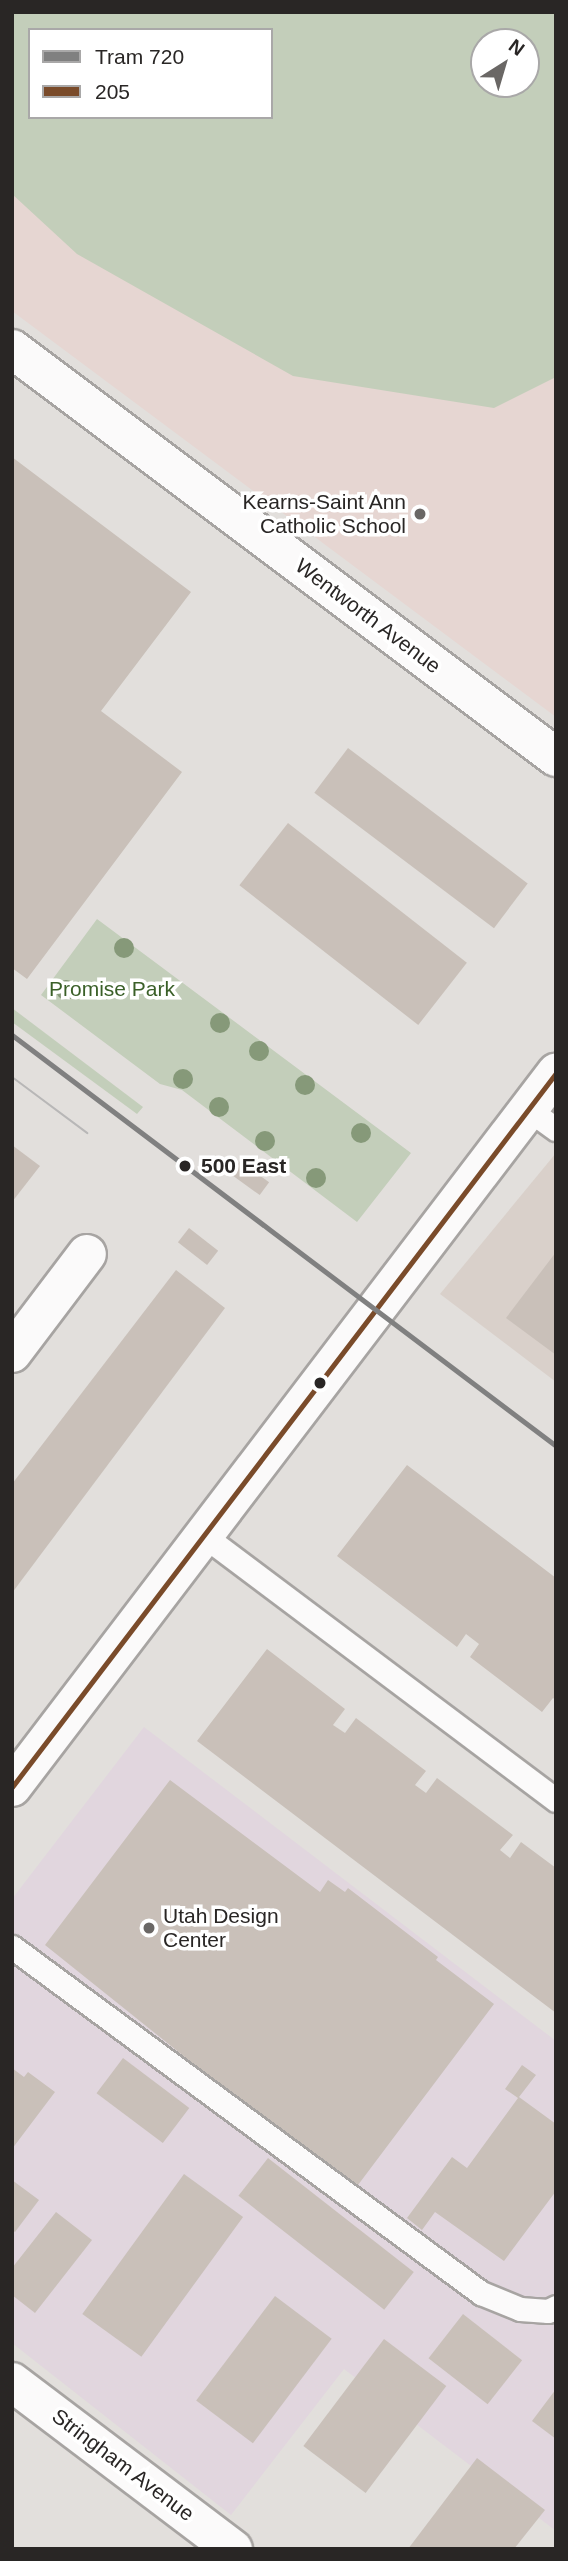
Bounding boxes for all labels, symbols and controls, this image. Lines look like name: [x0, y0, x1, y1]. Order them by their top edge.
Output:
legend: [28, 28, 273, 119]
north arrow: [470, 28, 540, 98]
text: N: [505, 35, 529, 60]
text: Tram 720: [95, 45, 184, 68]
text: 205: [95, 80, 130, 103]
place label: Kearns-Saint Ann Catholic School: [241, 489, 406, 539]
marker: Kearns-Saint Ann Catholic School: [412, 506, 428, 522]
street label: Wentworth Avenue: [290, 553, 446, 679]
park label: Promise Park: [49, 976, 175, 1002]
place label: 500 East: [201, 1153, 286, 1179]
marker: 500 East: [175, 1156, 195, 1176]
unlabelled marker: [313, 1376, 327, 1390]
place label: Utah Design Center: [163, 1903, 279, 1953]
marker: Utah Design Center: [141, 1920, 157, 1936]
street label: Stringham Avenue: [47, 2403, 199, 2527]

